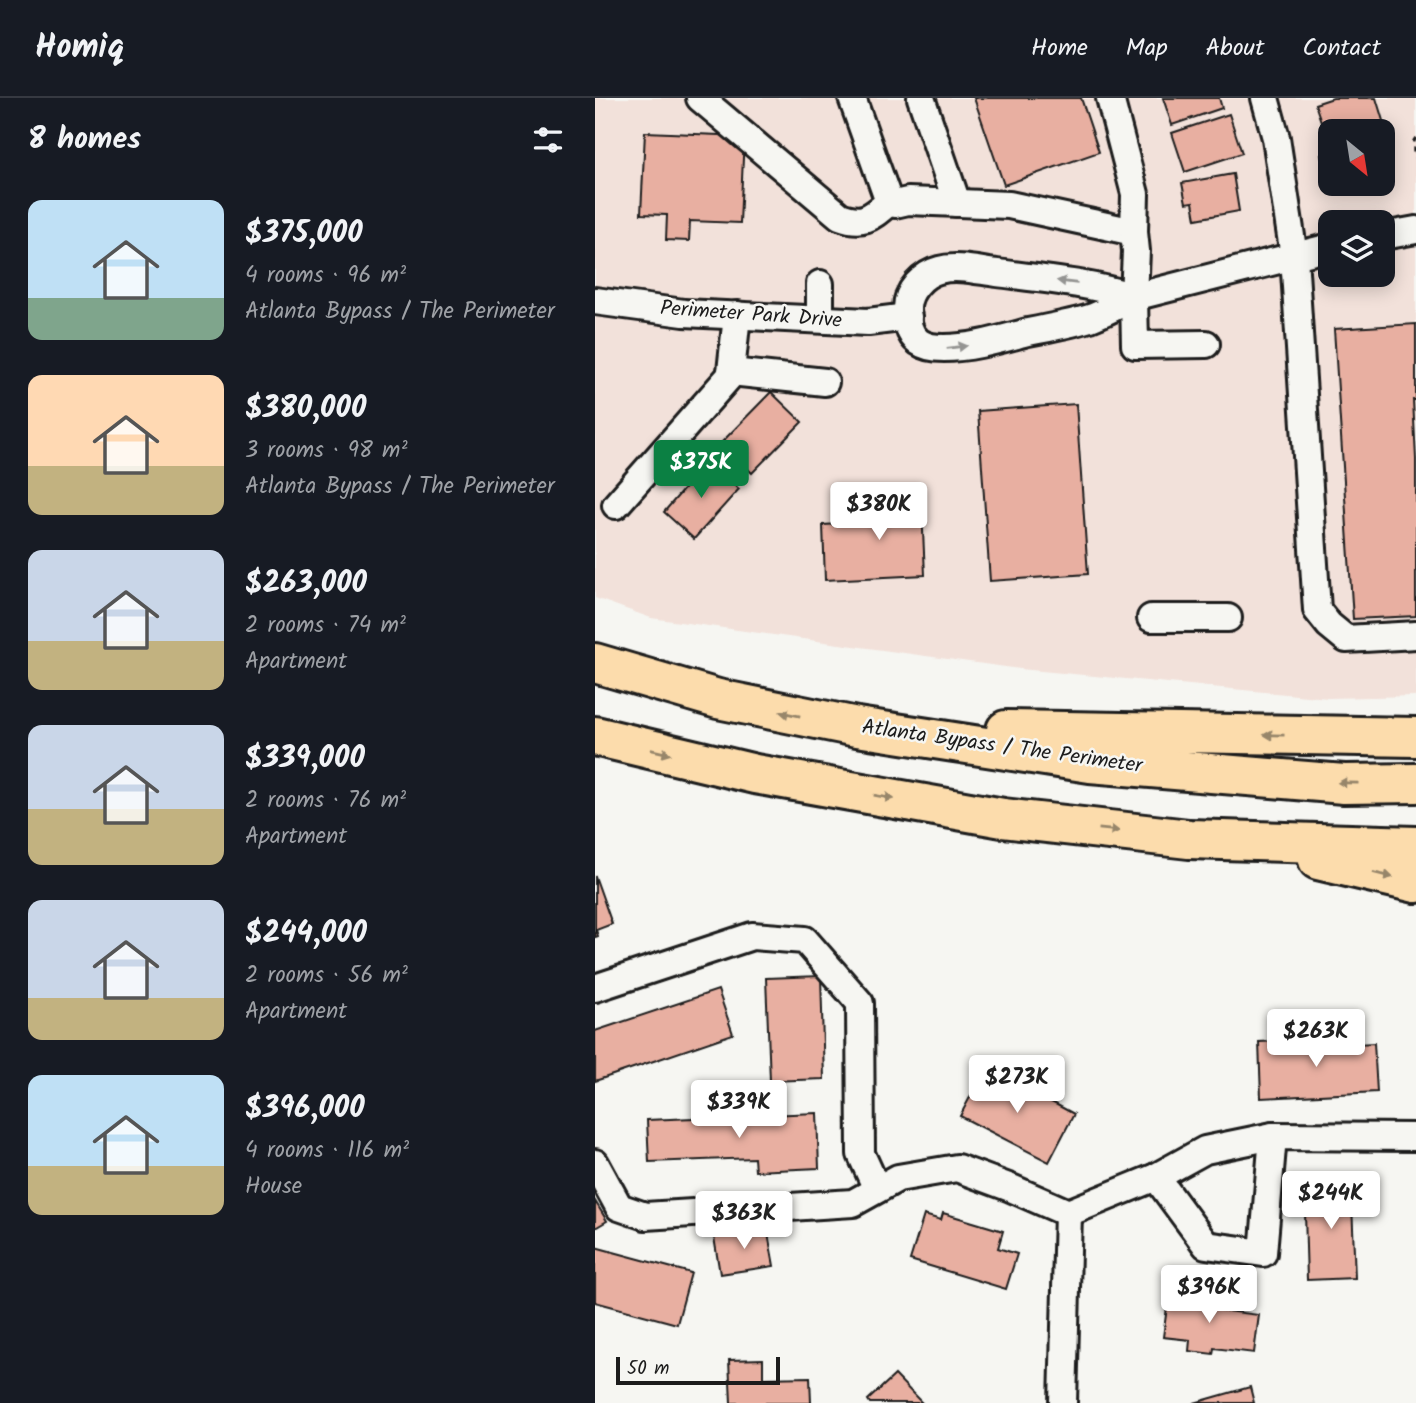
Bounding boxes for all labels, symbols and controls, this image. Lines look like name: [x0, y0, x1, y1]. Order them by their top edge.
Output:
text: Homiq: [35, 22, 124, 75]
text: Home: [1031, 29, 1088, 68]
text: Map: [1126, 29, 1168, 68]
text: About: [1206, 29, 1264, 68]
text: Contact: [1302, 29, 1381, 68]
text: 8 homes: [28, 116, 141, 164]
north arrow: [1318, 119, 1395, 196]
map controls: [1318, 119, 1395, 287]
icon: filters: [529, 121, 567, 159]
text: $375,000: [245, 210, 363, 258]
button: layers: [1318, 210, 1395, 287]
icon: home: [84, 228, 168, 312]
text: 4 rooms · 96 m²: [245, 258, 406, 294]
one-way arrow: [1056, 276, 1078, 287]
street label: Perimeter Park Drive: [659, 292, 844, 338]
text: Atlanta Bypass / The Perimeter: [245, 294, 555, 330]
one-way arrow: [947, 341, 969, 352]
text: $380,000: [245, 385, 366, 433]
icon: home: [84, 403, 168, 487]
text: 3 rooms · 98 m²: [245, 433, 408, 469]
pin: $375K: [652, 440, 750, 500]
text: $375K: [670, 445, 732, 481]
text: Atlanta Bypass / The Perimeter: [245, 469, 555, 505]
pin: $380K: [830, 482, 928, 542]
text: $380K: [846, 487, 912, 523]
text: $263,000: [245, 560, 367, 608]
icon: home: [84, 578, 168, 662]
text: 2 rooms · 74 m²: [245, 608, 406, 644]
text: Apartment: [245, 644, 347, 680]
one-way arrow: [779, 708, 801, 719]
street label: Atlanta Bypass / The Perimeter: [860, 711, 1145, 783]
one-way arrow: [1263, 729, 1285, 741]
text: $339,000: [245, 735, 365, 783]
one-way arrow: [651, 747, 673, 758]
icon: home: [84, 753, 168, 837]
one-way arrow: [1337, 778, 1359, 789]
text: 2 rooms · 76 m²: [245, 783, 406, 819]
one-way arrow: [873, 792, 895, 803]
text: Apartment: [245, 819, 347, 855]
one-way arrow: [1098, 825, 1120, 836]
one-way arrow: [1372, 870, 1394, 881]
text: $244,000: [245, 910, 367, 958]
icon: home: [84, 928, 168, 1012]
text: 2 rooms · 56 m²: [245, 958, 408, 994]
text: Apartment: [245, 994, 347, 1030]
pin: $263K: [1267, 1010, 1365, 1069]
text: $263K: [1283, 1014, 1349, 1050]
pin: $273K: [968, 1056, 1066, 1115]
text: $273K: [985, 1060, 1049, 1096]
pin: $339K: [690, 1080, 788, 1140]
text: $396,000: [245, 1085, 365, 1133]
text: $339K: [707, 1085, 771, 1121]
icon: home: [84, 1103, 168, 1187]
text: 4 rooms · 116 m²: [245, 1133, 409, 1169]
text: House: [245, 1169, 302, 1205]
pin: $244K: [1282, 1172, 1380, 1231]
text: $244K: [1298, 1176, 1364, 1212]
pin: $363K: [695, 1192, 793, 1251]
text: $363K: [711, 1196, 777, 1232]
pin: $396K: [1160, 1266, 1258, 1325]
text: $396K: [1177, 1270, 1241, 1306]
scale bar: [616, 1354, 781, 1386]
text: 50 m: [627, 1354, 669, 1384]

